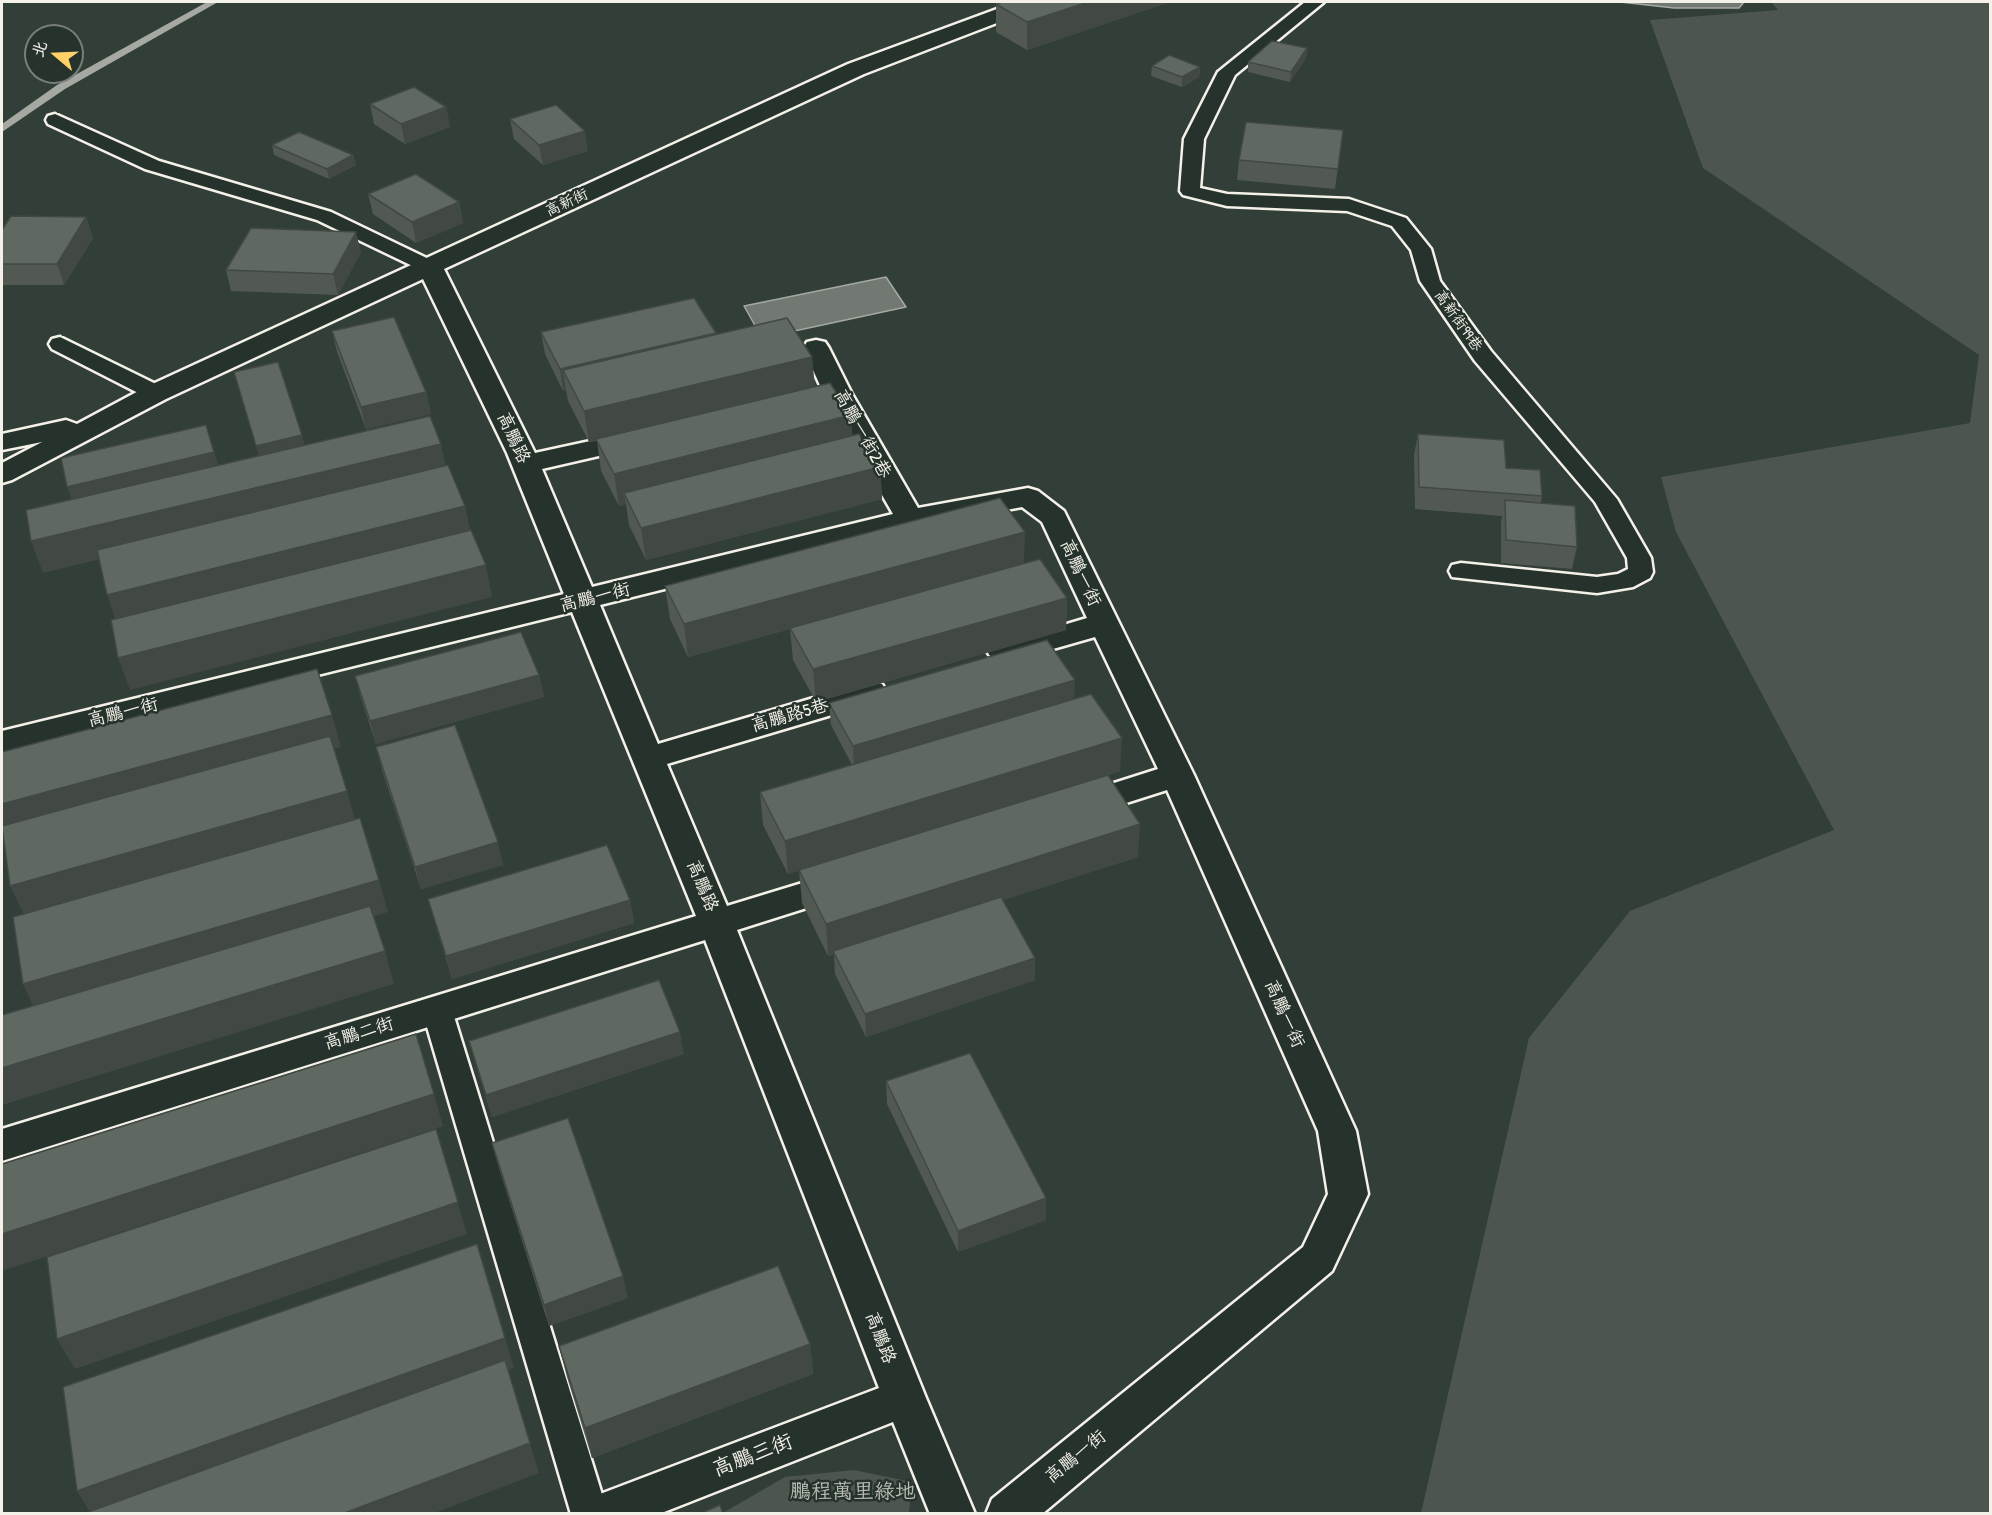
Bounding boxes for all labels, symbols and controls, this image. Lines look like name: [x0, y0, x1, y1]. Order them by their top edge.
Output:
north arrow: [24, 24, 84, 84]
text: 北: [26, 38, 52, 60]
street label: 高新街: [543, 185, 591, 221]
street label: 高新街99巷: [1430, 287, 1486, 355]
street label: 高鵬一街2巷: [829, 386, 895, 482]
street label: 高鵬路: [492, 409, 534, 467]
street label: 高鵬一街: [1055, 536, 1105, 610]
street label: 高鵬一街: [557, 579, 633, 617]
street label: 高鵬一街: [85, 694, 161, 732]
street label: 高鵬路5巷: [749, 695, 831, 737]
street label: 高鵬路: [682, 857, 722, 915]
street label: 高鵬一街: [1259, 977, 1309, 1051]
street label: 高鵬二街: [321, 1013, 397, 1055]
street label: 高鵬路: [860, 1309, 900, 1367]
street label: 高鵬一街: [1041, 1426, 1111, 1488]
street label: 高鵬三街: [709, 1429, 797, 1483]
park label: 鵬程萬里綠地: [790, 1479, 916, 1505]

